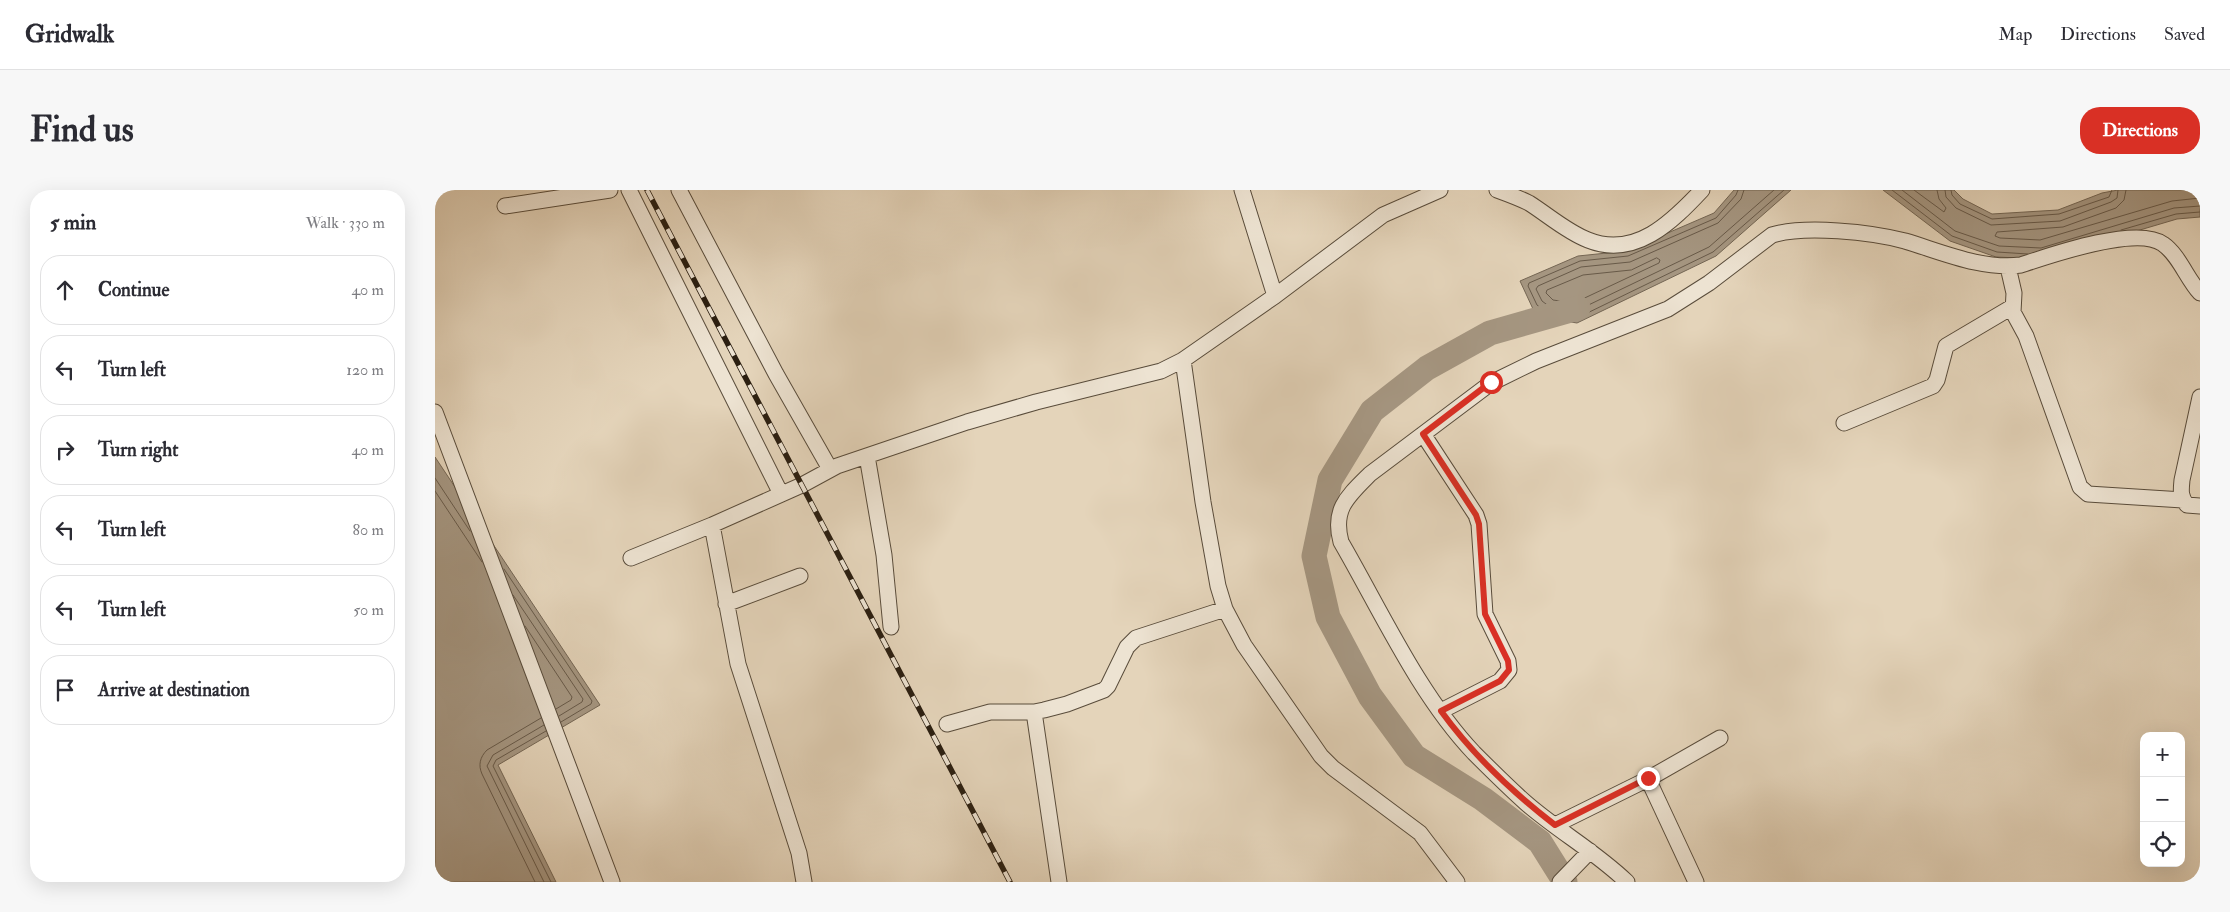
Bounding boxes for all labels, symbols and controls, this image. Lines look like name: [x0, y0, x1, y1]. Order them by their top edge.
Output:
text: Gridwalk: [25, 19, 114, 50]
text: Map: [1999, 23, 2032, 46]
text: Directions: [2060, 23, 2136, 46]
text: Saved: [2164, 23, 2205, 46]
button: Directions: [2080, 107, 2200, 154]
text: Find us: [30, 108, 134, 152]
text: 5 min: [50, 209, 96, 236]
text: Walk · 330 m: [306, 213, 385, 233]
icon: ahead: [51, 276, 79, 304]
text: Continue: [98, 278, 169, 302]
text: 40 m: [351, 280, 384, 300]
icon: left: [51, 356, 79, 384]
text: Turn left: [98, 358, 166, 382]
text: 120 m: [346, 360, 384, 380]
route start: [1480, 371, 1503, 394]
icon: right: [51, 436, 79, 464]
text: Turn right: [98, 438, 178, 462]
text: 40 m: [351, 440, 384, 460]
icon: left: [51, 516, 79, 544]
text: Turn left: [98, 518, 166, 542]
text: 80 m: [353, 520, 384, 540]
icon: left: [51, 596, 79, 624]
text: Turn left: [98, 598, 166, 622]
text: 50 m: [353, 600, 384, 620]
icon: arrive: [51, 676, 79, 704]
text: Arrive at destination: [98, 678, 250, 702]
map controls: [2140, 732, 2185, 867]
button: +: [2140, 732, 2185, 777]
route end: [1637, 767, 1660, 790]
button: −: [2140, 777, 2185, 822]
button: locate: [2140, 822, 2185, 867]

